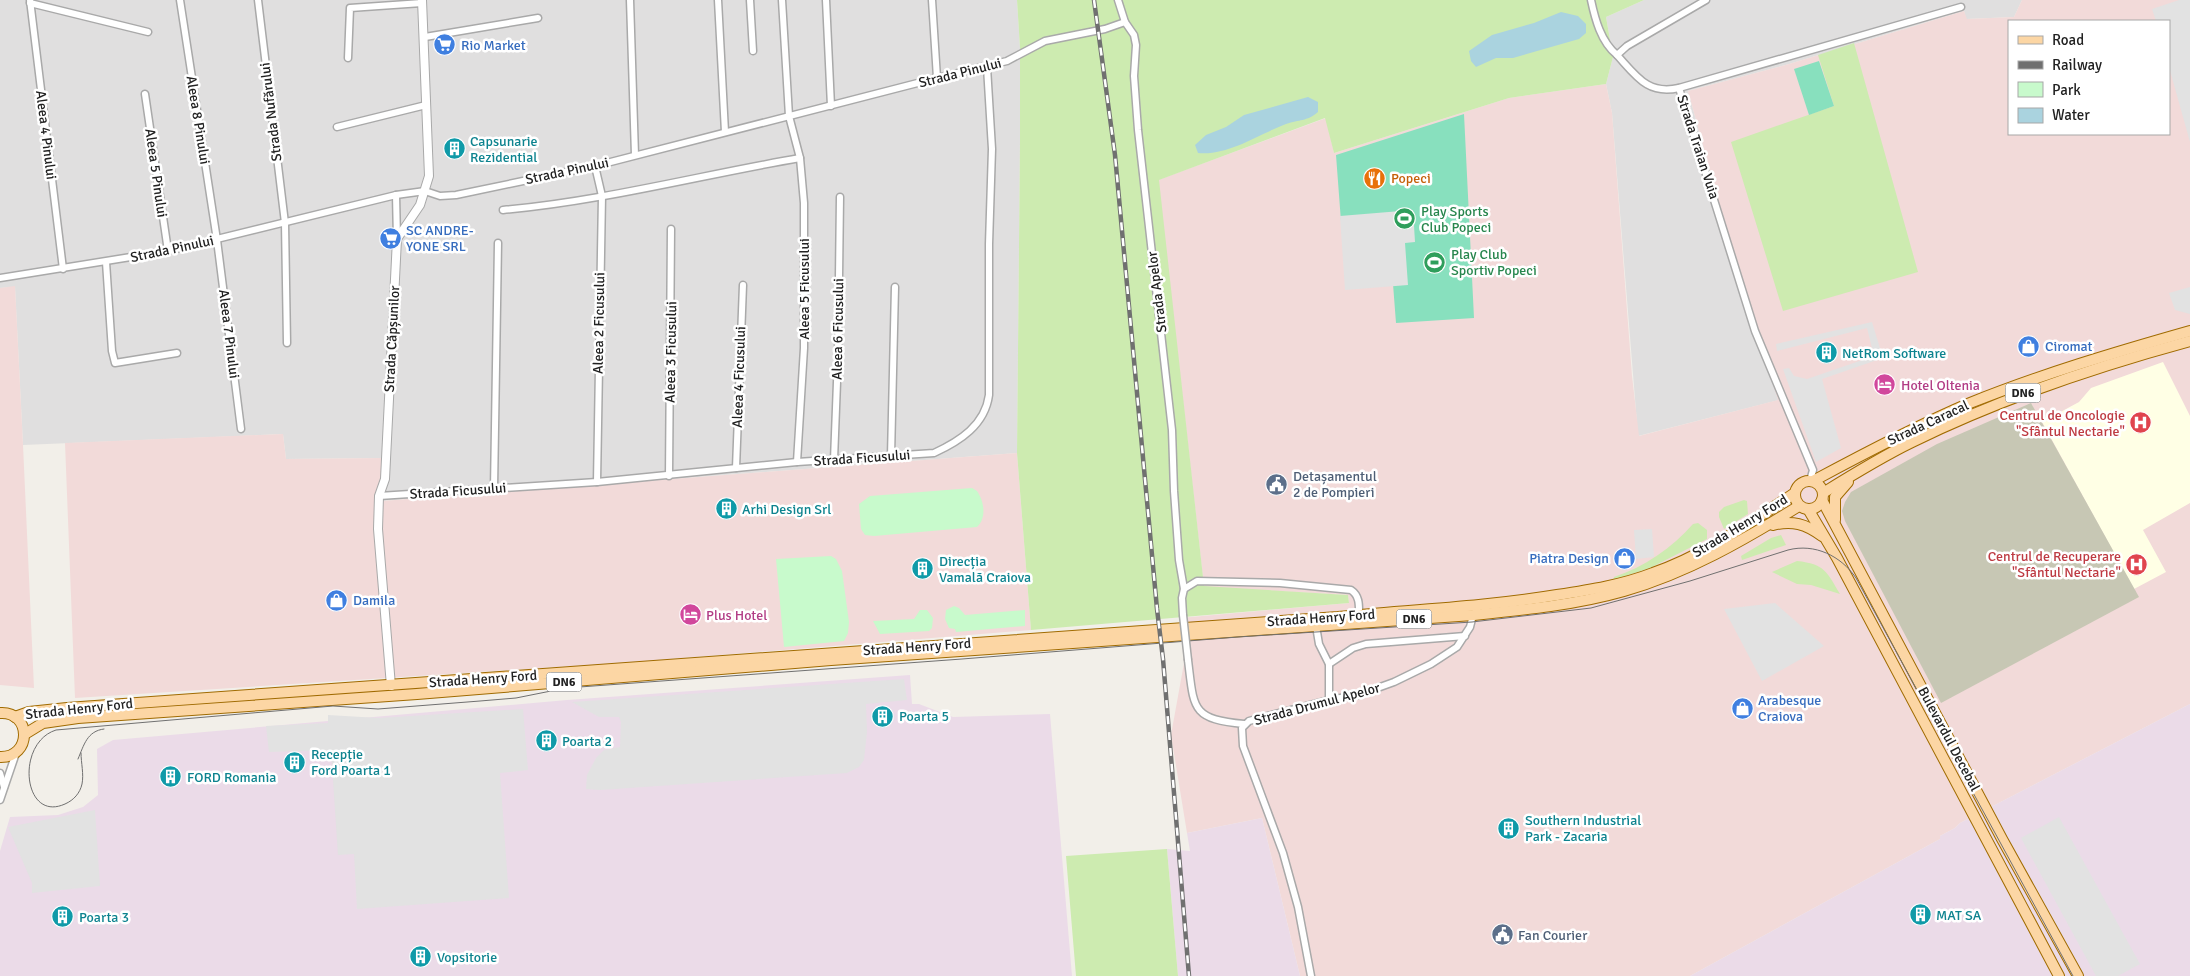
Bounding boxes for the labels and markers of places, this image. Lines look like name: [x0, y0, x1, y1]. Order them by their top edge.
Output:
supermarket icon: Rio Market: [433, 33, 457, 57]
place label: Rio Market: [461, 37, 526, 54]
place label: Capsunarie Rezidential: [470, 133, 538, 166]
building icon: Capsunarie Rezidential: [442, 137, 466, 161]
restaurant icon: Popeci: [1363, 166, 1387, 190]
place label: Popeci: [1391, 170, 1431, 187]
place label: Play Sports Club Popeci: [1421, 203, 1491, 236]
sports icon: Play Sports Club Popeci: [1393, 207, 1417, 231]
place label: SC ANDRE- YONE SRL: [406, 222, 474, 255]
supermarket icon: SC ANDRE- YONE SRL: [378, 226, 402, 250]
place label: Play Club Sportiv Popeci: [1451, 246, 1537, 279]
sports icon: Play Club Sportiv Popeci: [1423, 250, 1447, 274]
shop icon: Ciromat: [2017, 334, 2041, 358]
place label: Ciromat: [2045, 338, 2093, 355]
building icon: NetRom Software: [1814, 341, 1838, 365]
place label: NetRom Software: [1842, 345, 1946, 362]
hotel icon: Hotel Oltenia: [1873, 373, 1897, 397]
place label: Hotel Oltenia: [1901, 377, 1980, 394]
place label: Centrul de Oncologie "Sfântul Nectarie": [2000, 407, 2125, 440]
hospital icon: Centrul de Oncologie "Sfântul Nectarie": [2129, 411, 2153, 435]
place label: Detașamentul 2 de Pompieri: [1293, 468, 1377, 501]
public building icon: Detașamentul 2 de Pompieri: [1265, 472, 1289, 496]
building icon: Arhi Design Srl: [714, 497, 738, 521]
place label: Arhi Design Srl: [742, 501, 831, 518]
shop icon: Piatra Design: [1613, 546, 1637, 570]
place label: Centrul de Recuperare "Sfântul Nectarie": [1988, 548, 2121, 581]
place label: Piatra Design: [1529, 550, 1609, 567]
hospital icon: Centrul de Recuperare "Sfântul Nectarie": [2125, 552, 2149, 576]
place label: Direcția Vamală Craiova: [939, 553, 1031, 586]
building icon: Direcția Vamală Craiova: [911, 557, 935, 581]
shop icon: Damila: [325, 588, 349, 612]
place label: Damila: [353, 592, 395, 609]
hotel icon: Plus Hotel: [678, 603, 702, 627]
place label: Plus Hotel: [706, 607, 767, 624]
place label: Arabesque Craiova: [1758, 692, 1821, 725]
shop icon: Arabesque Craiova: [1730, 696, 1754, 720]
building icon: Poarta 5: [871, 704, 895, 728]
place label: Poarta 5: [899, 708, 949, 725]
building icon: Poarta 2: [534, 729, 558, 753]
place label: Poarta 2: [562, 733, 612, 750]
place label: Recepție Ford Poarta 1: [311, 746, 391, 779]
building icon: Recepție Ford Poarta 1: [283, 750, 307, 774]
building icon: FORD Romania: [159, 765, 183, 789]
place label: FORD Romania: [187, 769, 276, 786]
place label: Southern Industrial Park - Zacaria: [1525, 812, 1641, 845]
building icon: Southern Industrial Park - Zacaria: [1497, 816, 1521, 840]
building icon: MAT SA: [1908, 903, 1932, 927]
building icon: Poarta 3: [51, 905, 75, 929]
place label: MAT SA: [1936, 907, 1982, 924]
place label: Poarta 3: [79, 909, 129, 926]
public building icon: Fan Courier: [1490, 923, 1514, 947]
place label: Fan Courier: [1518, 927, 1588, 944]
building icon: Vopsitorie: [409, 945, 433, 969]
place label: Vopsitorie: [437, 949, 497, 966]

